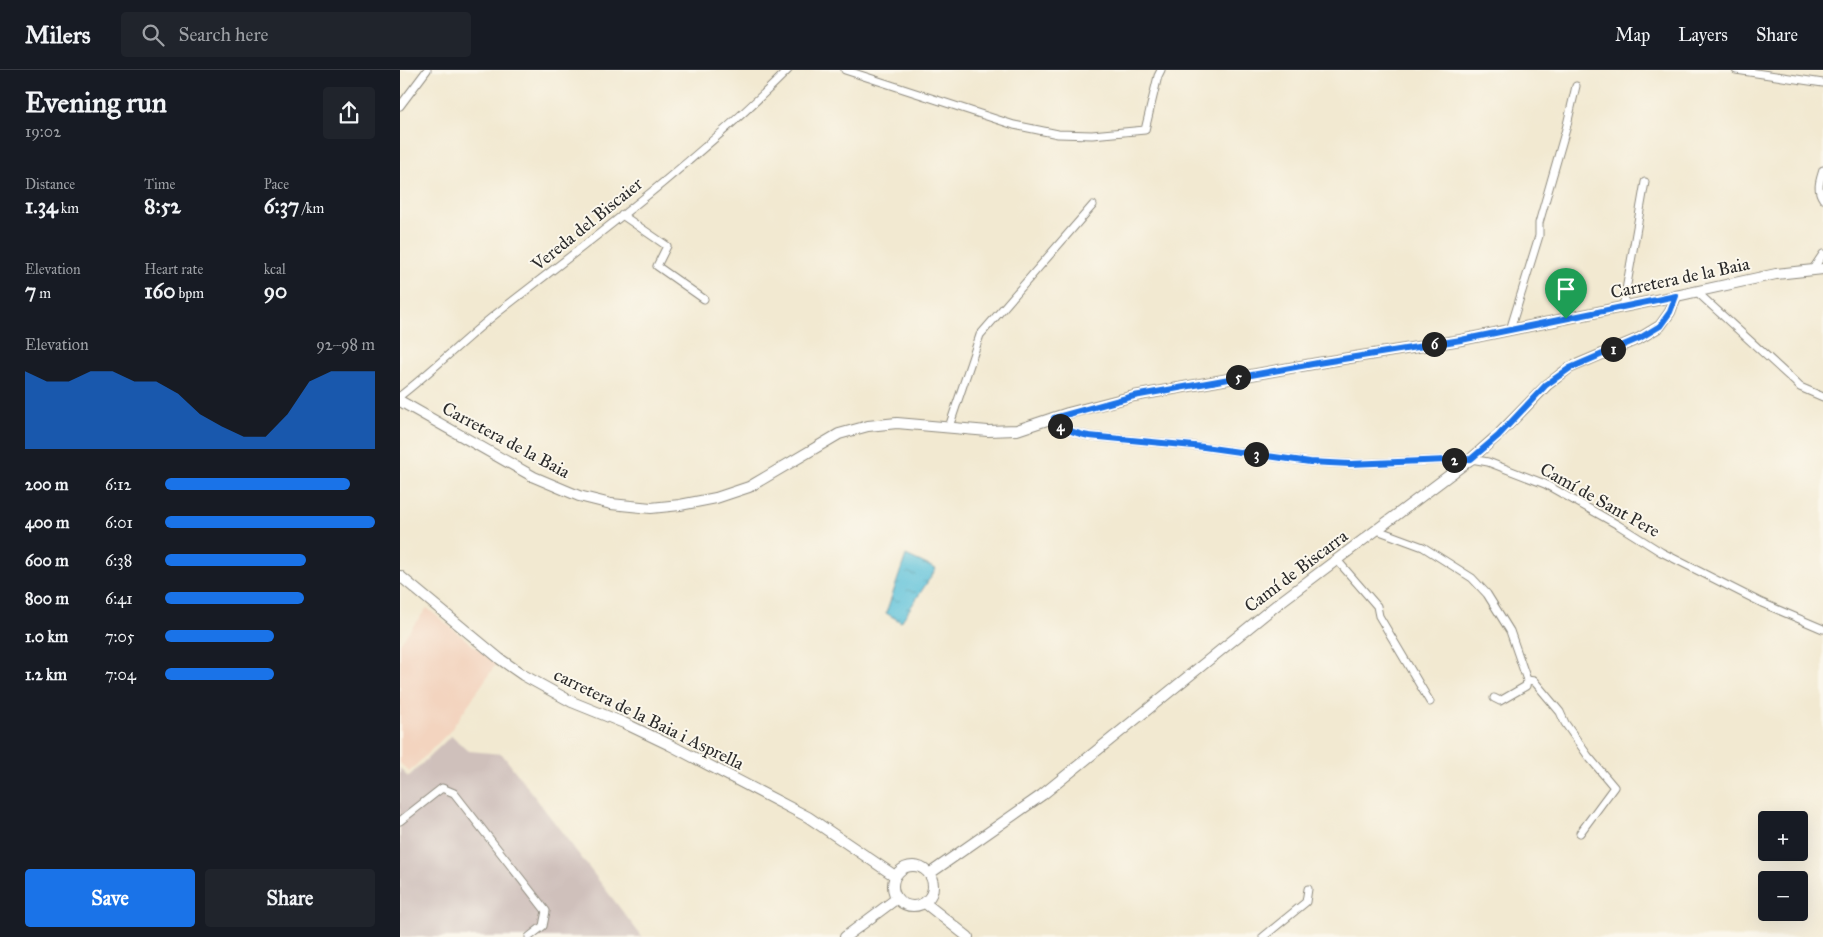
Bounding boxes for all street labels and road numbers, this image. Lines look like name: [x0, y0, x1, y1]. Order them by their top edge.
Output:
street label: Vereda del Biscaier: [526, 172, 647, 276]
street label: Carretera de la Baia: [1608, 252, 1752, 303]
street label: Carretera de la Baia: [438, 397, 574, 483]
street label: Camí de Sant Pere: [1536, 458, 1664, 542]
street label: Camí de Biscarra: [1240, 525, 1352, 617]
street label: carretera de la Baia i Asprella: [550, 663, 748, 775]

